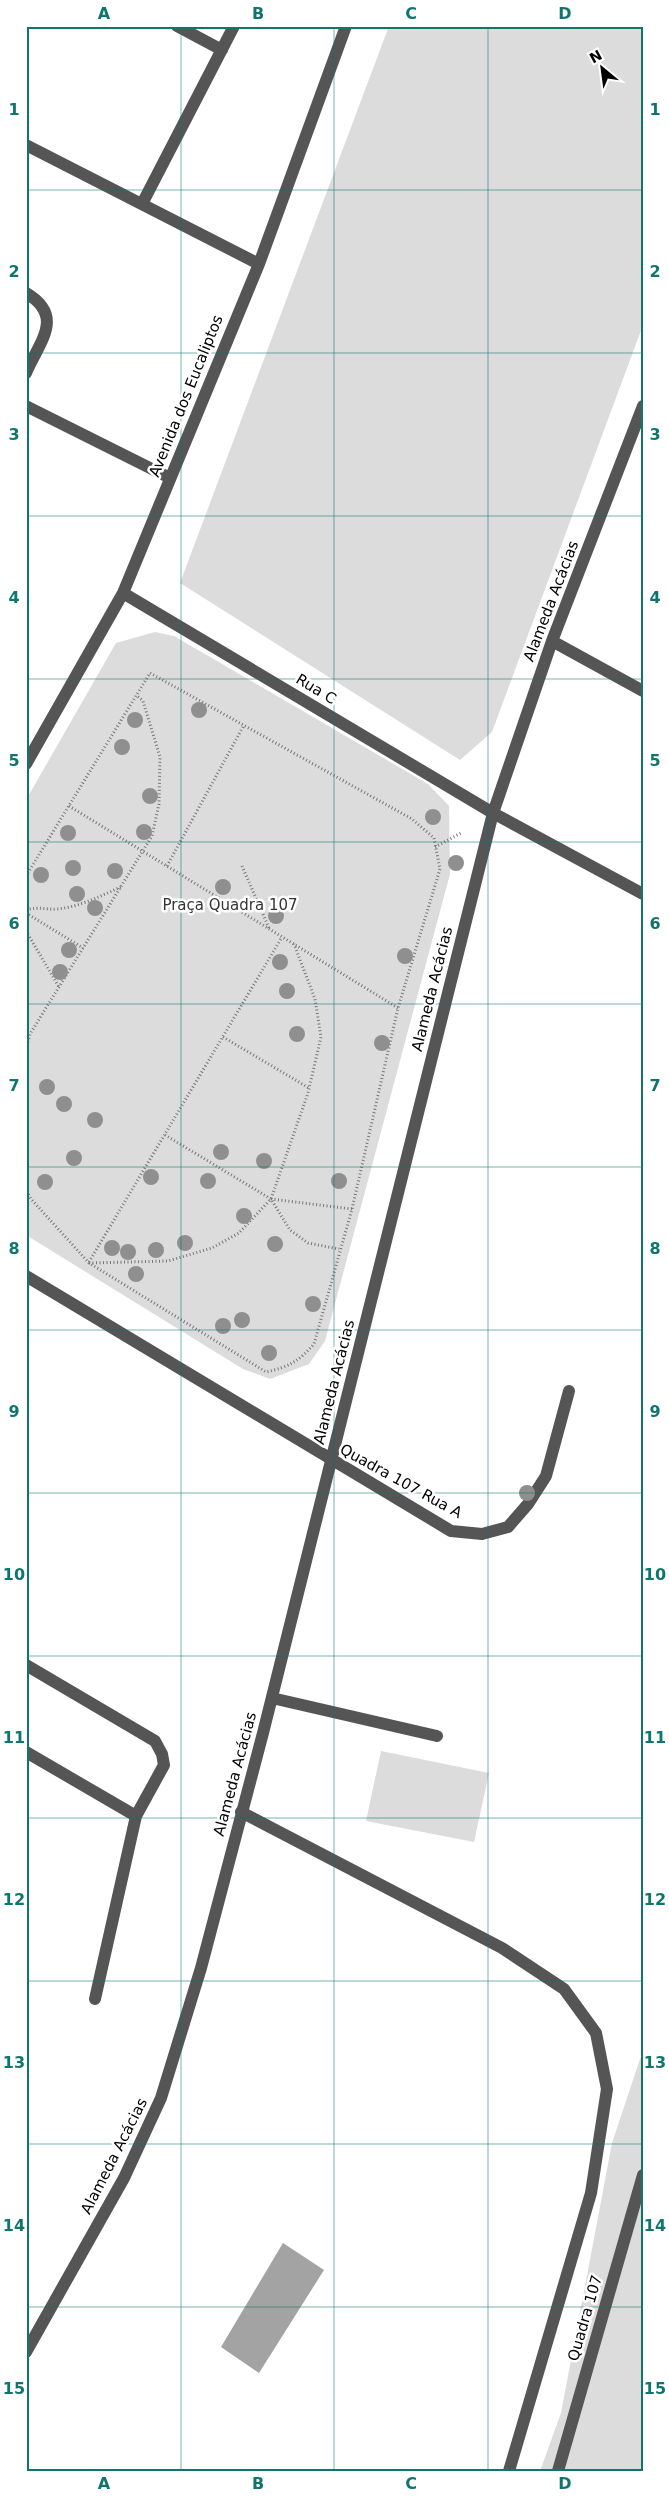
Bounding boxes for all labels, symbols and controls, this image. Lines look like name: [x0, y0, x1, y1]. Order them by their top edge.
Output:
text: A: [98, 4, 111, 23]
text: B: [252, 4, 264, 23]
text: C: [405, 4, 417, 23]
text: D: [558, 4, 572, 23]
north arrow: [576, 42, 626, 92]
text: N: [587, 47, 605, 66]
text: 1: [8, 100, 20, 119]
text: 1: [649, 100, 661, 119]
text: 2: [8, 262, 20, 281]
text: 2: [649, 262, 661, 281]
street label: Avenida dos Eucaliptos: [145, 312, 227, 480]
text: 3: [8, 425, 20, 444]
text: 3: [649, 425, 661, 444]
street label: Alameda Acácias: [520, 538, 582, 664]
text: 4: [8, 588, 20, 607]
text: 4: [649, 588, 661, 607]
street label: Rua C: [293, 670, 339, 708]
text: 5: [8, 751, 20, 770]
text: 5: [649, 751, 661, 770]
park label: Praça Quadra 107: [162, 896, 298, 914]
text: 6: [8, 914, 20, 933]
text: 6: [649, 914, 661, 933]
street label: Alameda Acácias: [408, 925, 456, 1053]
text: 7: [8, 1076, 20, 1095]
text: 7: [649, 1076, 661, 1095]
text: 8: [8, 1239, 20, 1258]
text: 8: [649, 1239, 661, 1258]
street label: Alameda Acácias: [310, 1318, 358, 1446]
text: 9: [8, 1402, 20, 1421]
text: 9: [649, 1402, 661, 1421]
street label: Quadra 107 Rua A: [337, 1440, 466, 1522]
text: 10: [3, 1565, 25, 1584]
text: 10: [644, 1565, 666, 1584]
street label: Alameda Acácias: [210, 1710, 260, 1838]
text: 11: [3, 1728, 25, 1747]
text: 11: [644, 1728, 666, 1747]
text: 12: [3, 1890, 25, 1909]
text: 12: [644, 1890, 666, 1909]
text: 13: [3, 2053, 25, 2072]
text: 13: [644, 2053, 666, 2072]
street label: Alameda Acácias: [77, 2095, 151, 2217]
text: 14: [3, 2216, 25, 2235]
text: 14: [644, 2216, 666, 2235]
street label: Quadra 107: [564, 2273, 606, 2363]
text: 15: [3, 2379, 25, 2398]
text: 15: [644, 2379, 666, 2398]
text: A: [98, 2474, 111, 2493]
text: B: [252, 2474, 264, 2493]
text: C: [405, 2474, 417, 2493]
text: D: [558, 2474, 572, 2493]

